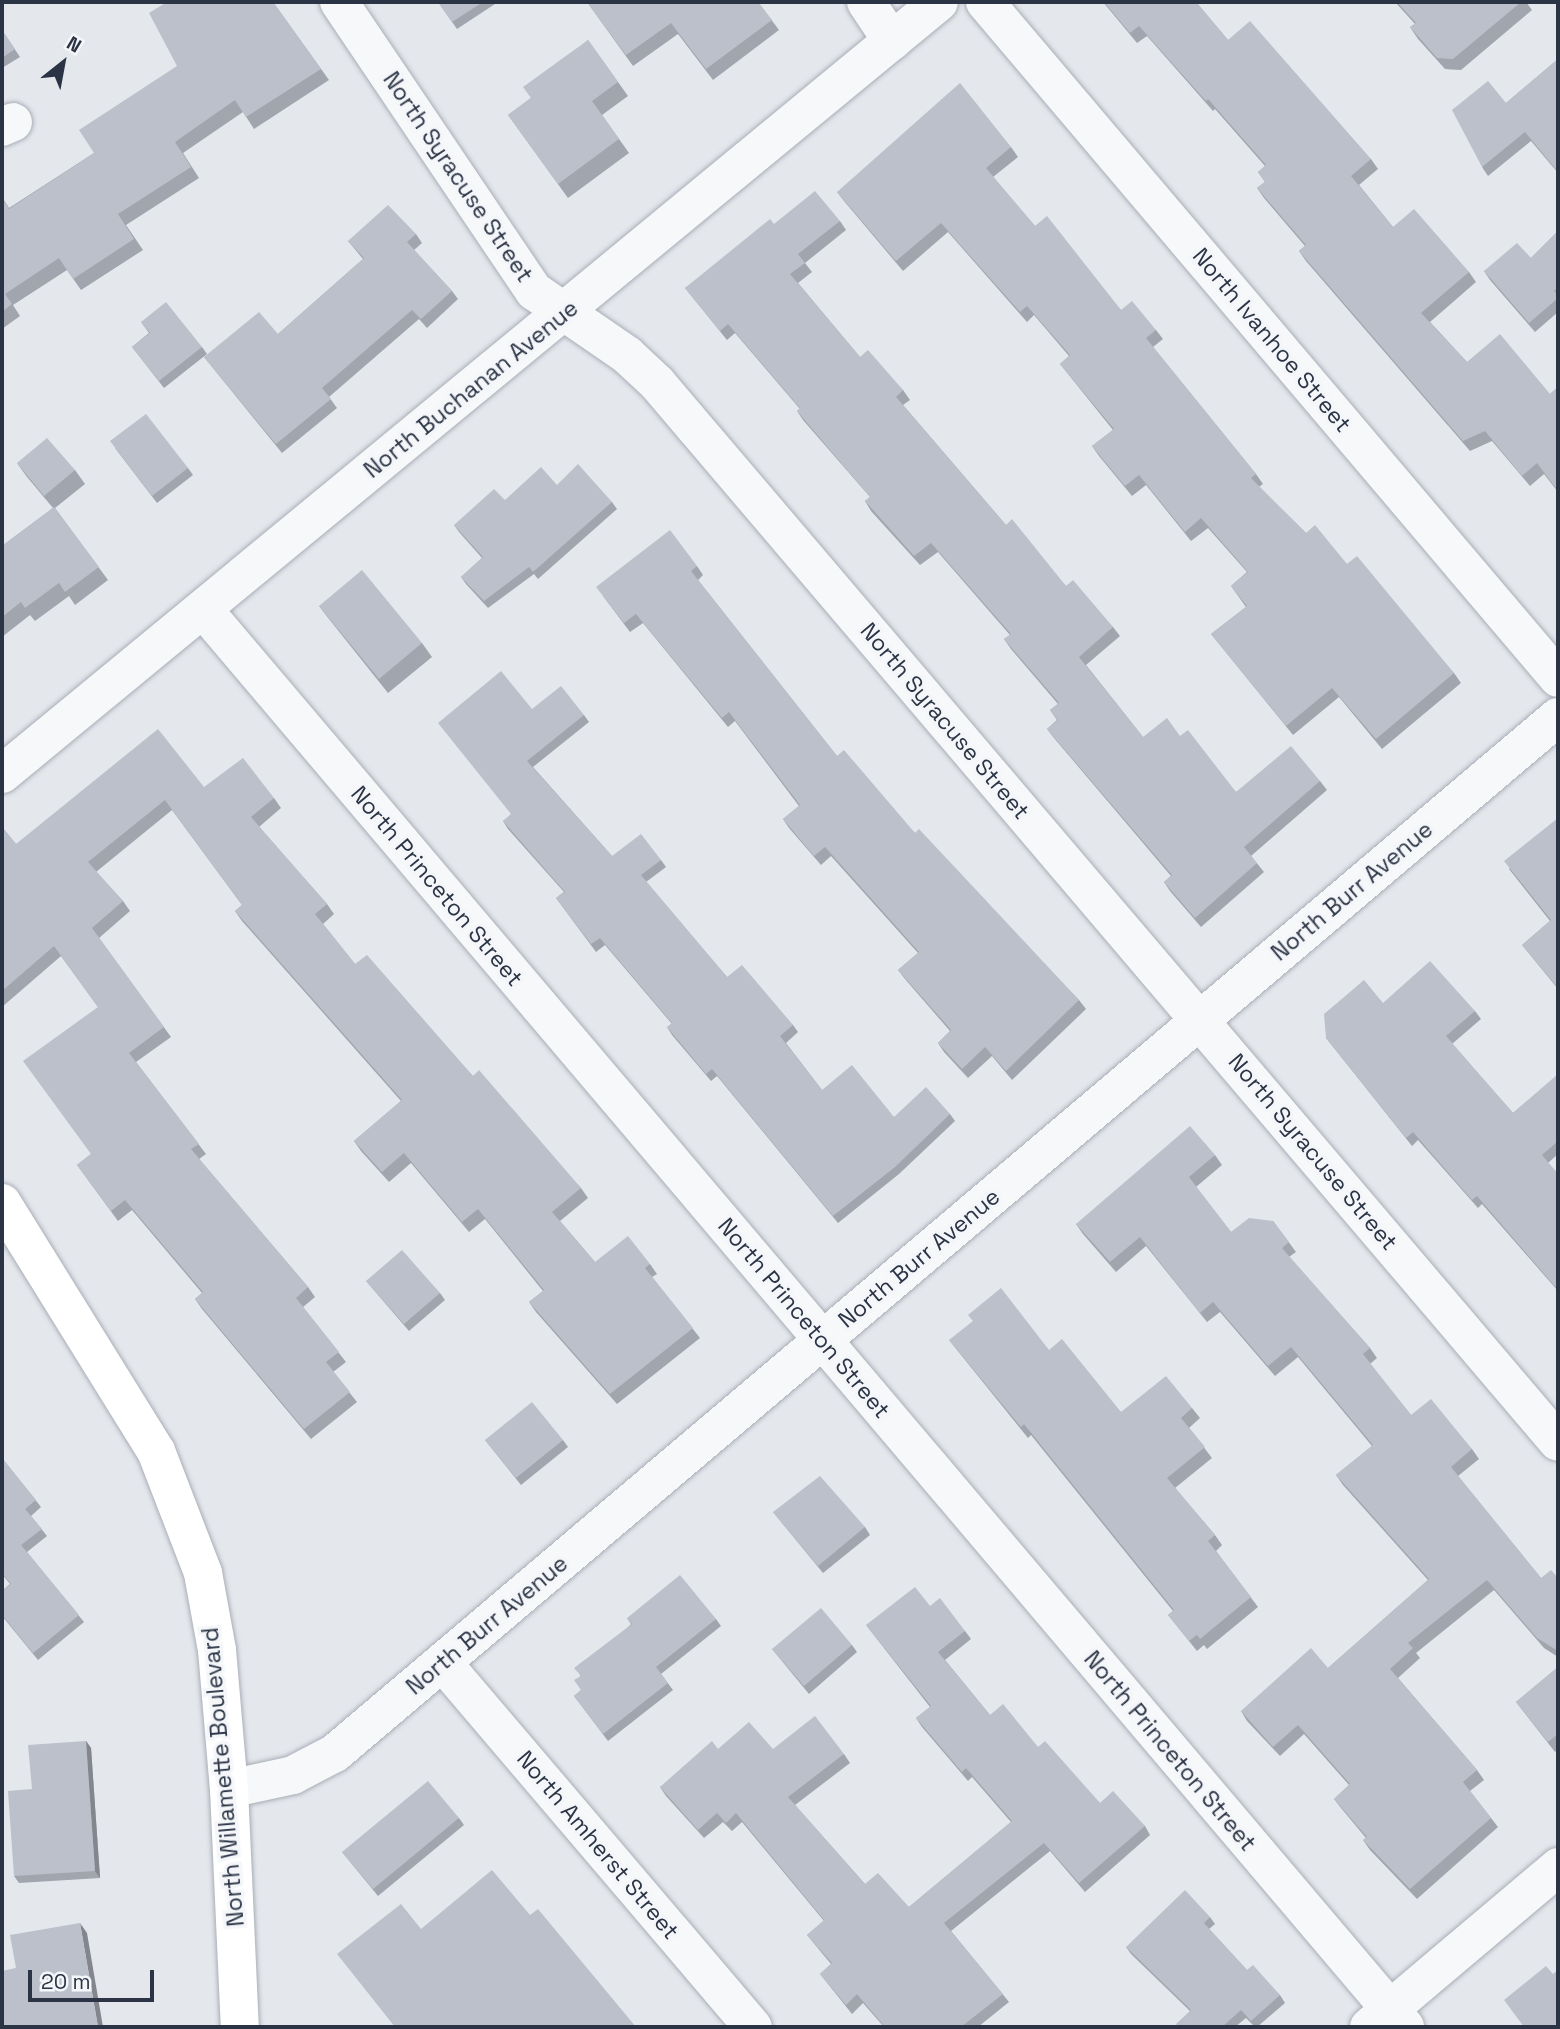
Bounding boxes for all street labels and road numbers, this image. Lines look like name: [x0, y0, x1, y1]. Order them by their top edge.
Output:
street label: North Syracuse Street: [377, 67, 539, 287]
street label: North Ivanhoe Street: [1187, 242, 1357, 438]
street label: North Buchanan Avenue: [358, 294, 584, 484]
street label: North Syracuse Street: [855, 617, 1035, 825]
street label: North Princeton Street: [345, 780, 529, 992]
street label: North Burr Avenue: [1266, 815, 1438, 967]
street label: North Syracuse Street: [1223, 1048, 1403, 1256]
street label: North Burr Avenue: [833, 1182, 1005, 1334]
street label: North Princeton Street: [712, 1212, 896, 1424]
street label: North Burr Avenue: [401, 1549, 573, 1701]
street label: North Willamette Boulevard: [196, 1626, 250, 1928]
street label: North Princeton Street: [1078, 1645, 1262, 1857]
street label: North Amherst Street: [511, 1745, 685, 1945]

